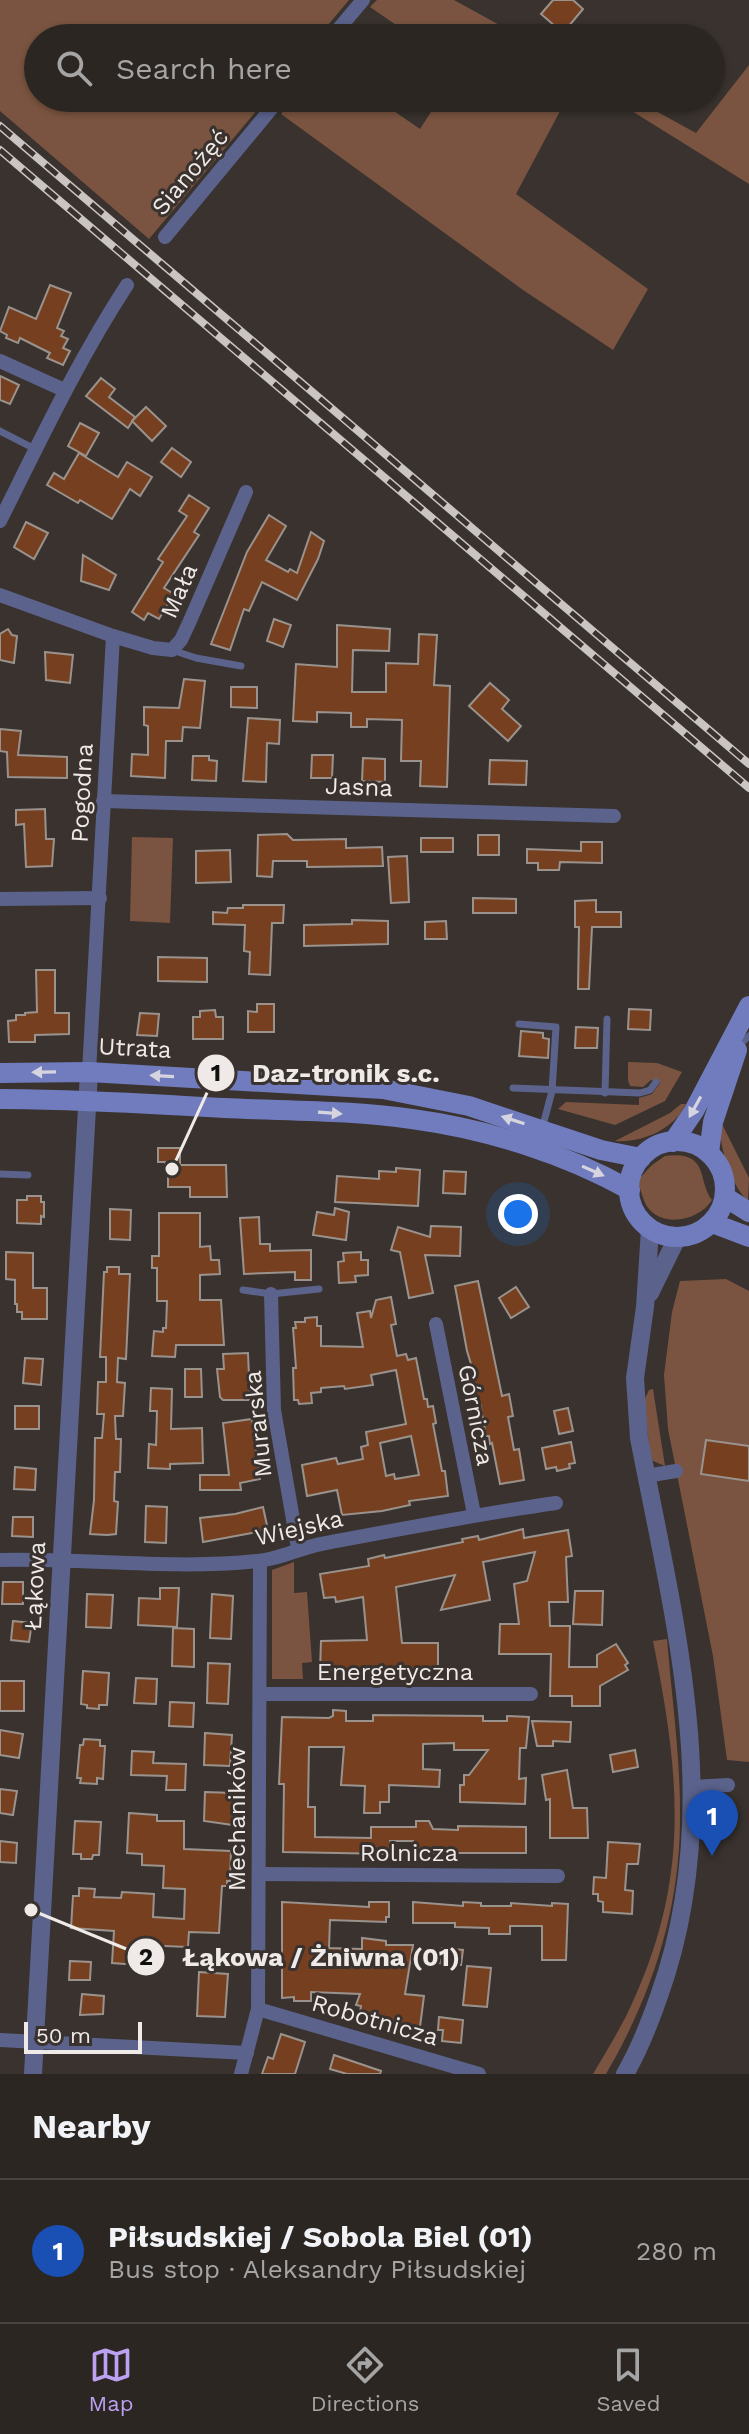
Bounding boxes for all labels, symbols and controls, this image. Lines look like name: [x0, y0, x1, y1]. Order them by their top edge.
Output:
search box: [24, 24, 725, 112]
icon: search: [52, 46, 96, 90]
text: Search here: [116, 51, 292, 86]
street label: Sianożęć: [146, 123, 234, 221]
street label: Mała: [155, 560, 203, 622]
street label: Pogodna: [65, 743, 99, 843]
street label: Jasna: [325, 772, 393, 802]
street label: Utrata: [98, 1032, 172, 1064]
callout: Daz-tronik s.c.: [196, 1048, 456, 1098]
text: Daz-tronik s.c.: [252, 1058, 440, 1088]
text: 1: [211, 1059, 221, 1087]
one-way arrow: [31, 1066, 56, 1078]
one-way arrow: [149, 1069, 174, 1082]
one-way arrow: [688, 1096, 702, 1118]
one-way arrow: [318, 1107, 343, 1120]
one-way arrow: [501, 1113, 525, 1126]
one-way arrow: [582, 1164, 605, 1178]
your location: [498, 1194, 538, 1234]
street label: Górnicza: [452, 1362, 500, 1468]
street label: Murarska: [238, 1369, 278, 1479]
street label: Wiejska: [252, 1504, 346, 1552]
street label: Łąkowa: [19, 1541, 51, 1631]
street label: Energetyczna: [317, 1658, 473, 1686]
street label: Mechaników: [223, 1747, 251, 1891]
pin: 1: [686, 1790, 738, 1856]
street label: Rolnicza: [360, 1839, 458, 1867]
callout: Łąkowa / Żniwna (01): [126, 1932, 477, 1982]
text: Łąkowa / Żniwna (01): [182, 1942, 460, 1972]
text: 2: [139, 1943, 153, 1971]
street label: Robotnicza: [309, 1989, 441, 2051]
scale bar: [24, 2018, 142, 2054]
text: 50 m: [36, 2023, 91, 2048]
text: Nearby: [32, 2106, 151, 2146]
text: Piłsudskiej / Sobola Biel (01): [108, 2219, 533, 2254]
text: 1: [52, 2236, 64, 2266]
text: 280 m: [636, 2236, 717, 2266]
text: Bus stop · Aleksandry Piłsudskiej: [108, 2254, 526, 2284]
tab: Map: [89, 2343, 133, 2416]
tab: Directions: [311, 2343, 419, 2416]
tab: Saved: [597, 2343, 660, 2416]

